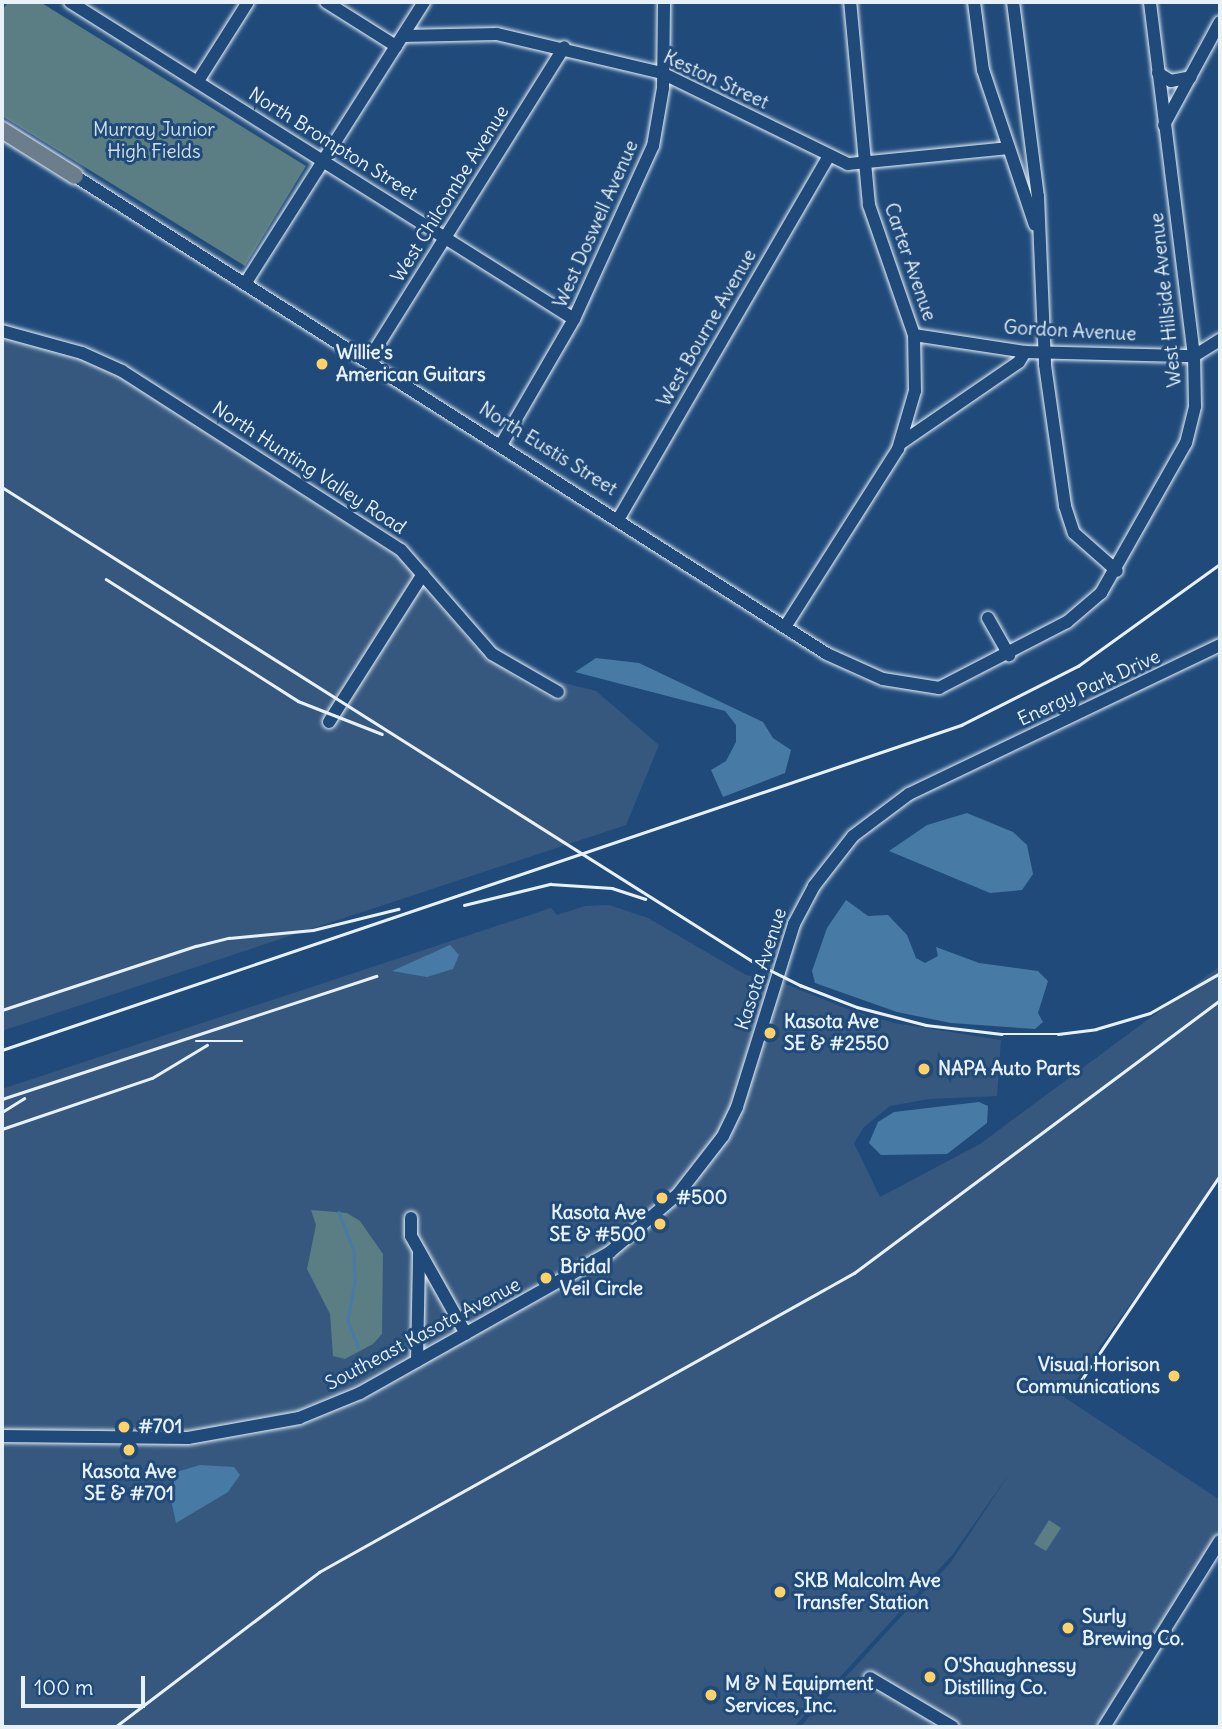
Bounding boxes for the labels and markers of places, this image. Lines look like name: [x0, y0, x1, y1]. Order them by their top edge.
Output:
place label: Willie's American Guitars: [336, 342, 486, 386]
marker: Willie's American Guitars: [314, 356, 330, 372]
place label: Kasota Ave SE & #2550: [784, 1011, 889, 1055]
marker: Kasota Ave SE & #2550: [762, 1025, 778, 1041]
place label: NAPA Auto Parts: [938, 1058, 1080, 1080]
marker: NAPA Auto Parts: [916, 1061, 932, 1077]
place label: #500: [676, 1187, 727, 1209]
marker: #500: [654, 1190, 670, 1206]
place label: Kasota Ave SE & #500: [549, 1202, 646, 1246]
marker: Kasota Ave SE & #500: [652, 1216, 668, 1232]
place label: Bridal Veil Circle: [560, 1256, 643, 1300]
marker: Bridal Veil Circle: [538, 1270, 554, 1286]
place label: Visual Horison Communications: [1016, 1354, 1160, 1398]
marker: Visual Horison Communications: [1166, 1368, 1182, 1384]
place label: #701: [138, 1416, 182, 1438]
marker: #701: [116, 1419, 132, 1435]
marker: Kasota Ave SE & #701: [121, 1442, 137, 1458]
place label: Kasota Ave SE & #701: [82, 1461, 176, 1505]
place label: SKB Malcolm Ave Transfer Station: [794, 1570, 941, 1614]
marker: SKB Malcolm Ave Transfer Station: [772, 1584, 788, 1600]
place label: Surly Brewing Co.: [1082, 1606, 1184, 1650]
marker: Surly Brewing Co.: [1060, 1620, 1076, 1636]
place label: O'Shaughnessy Distilling Co.: [944, 1655, 1077, 1699]
marker: O'Shaughnessy Distilling Co.: [922, 1669, 938, 1685]
place label: M & N Equipment Services, Inc.: [725, 1673, 873, 1717]
marker: M & N Equipment Services, Inc.: [703, 1687, 719, 1703]

